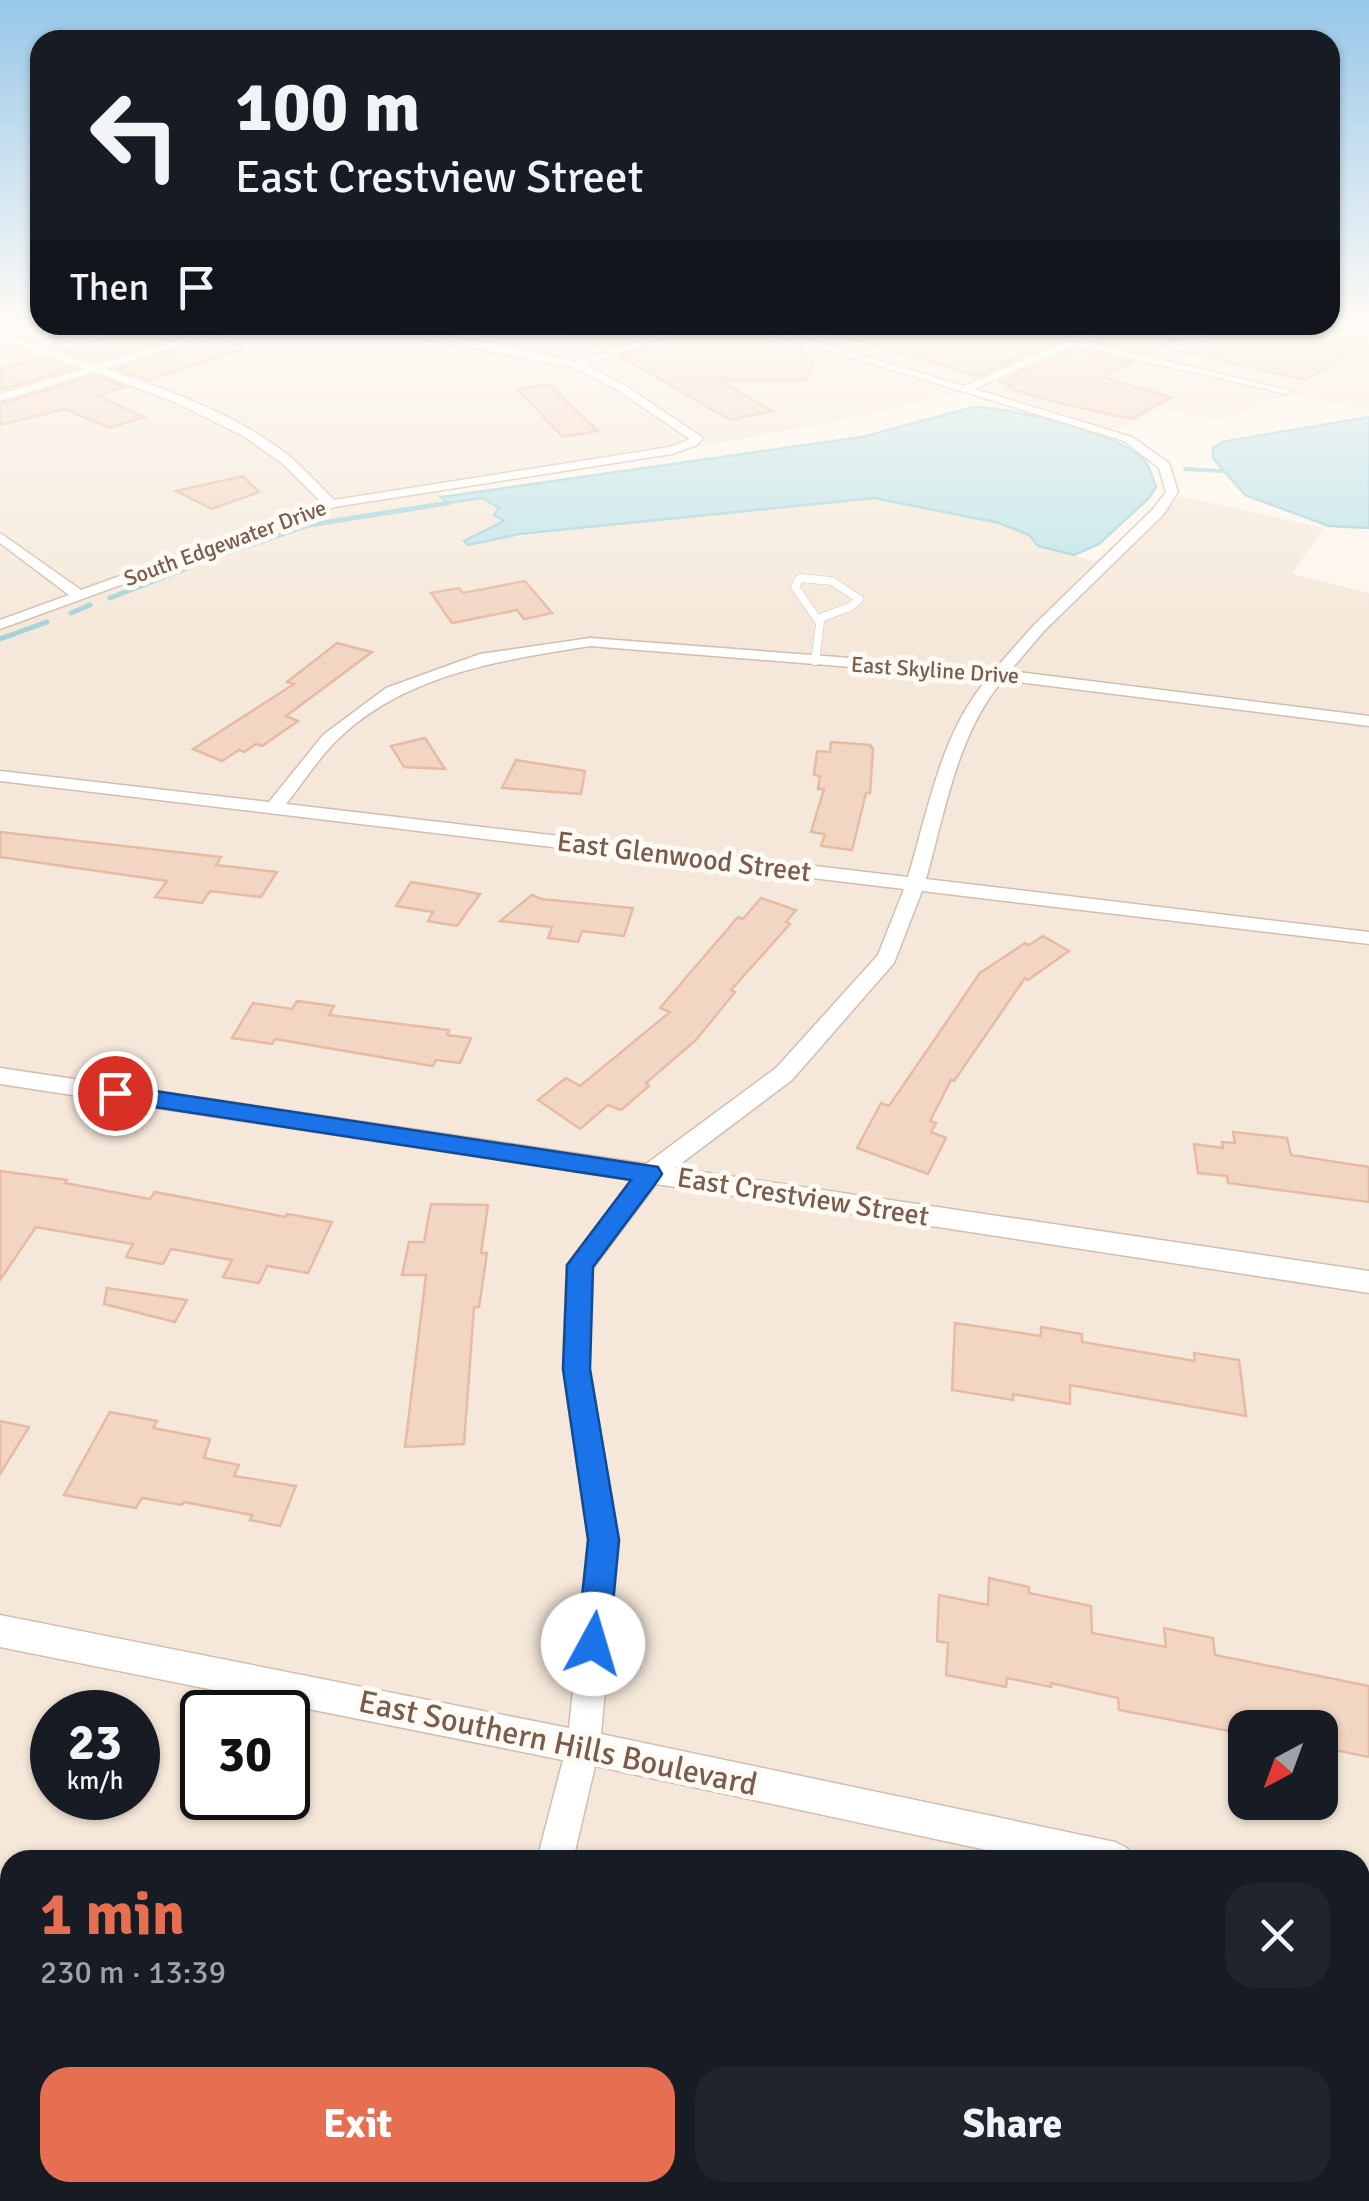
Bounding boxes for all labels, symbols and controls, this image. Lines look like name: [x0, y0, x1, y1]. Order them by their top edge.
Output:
text: 100 m: [235, 64, 420, 150]
icon: left: [70, 70, 200, 200]
text: East Crestview Street: [235, 150, 643, 205]
icon: arrive: [169, 260, 224, 315]
text: Then: [70, 264, 149, 311]
street label: South Edgewater Drive: [120, 494, 330, 592]
street label: East Skyline Drive: [850, 651, 1020, 689]
street label: East Glenwood Street: [555, 825, 813, 889]
pin: [73, 1051, 158, 1136]
icon: arrive: [88, 1066, 143, 1121]
street label: East Crestview Street: [675, 1160, 931, 1234]
position arrow: [541, 1592, 645, 1696]
street label: East Southern Hills Boulevard: [355, 1682, 761, 1804]
speed limit sign: 30: [180, 1690, 310, 1820]
north arrow: [1228, 1710, 1338, 1820]
map controls: [1228, 1710, 1338, 1820]
text: 23: [68, 1712, 122, 1774]
text: km/h: [67, 1765, 123, 1796]
text: 1 min: [40, 1878, 185, 1952]
button: close: [1225, 1883, 1330, 1988]
text: 230 m · 13:39: [40, 1953, 226, 1992]
button: Exit: [40, 2067, 675, 2182]
button: Share: [695, 2067, 1330, 2182]

